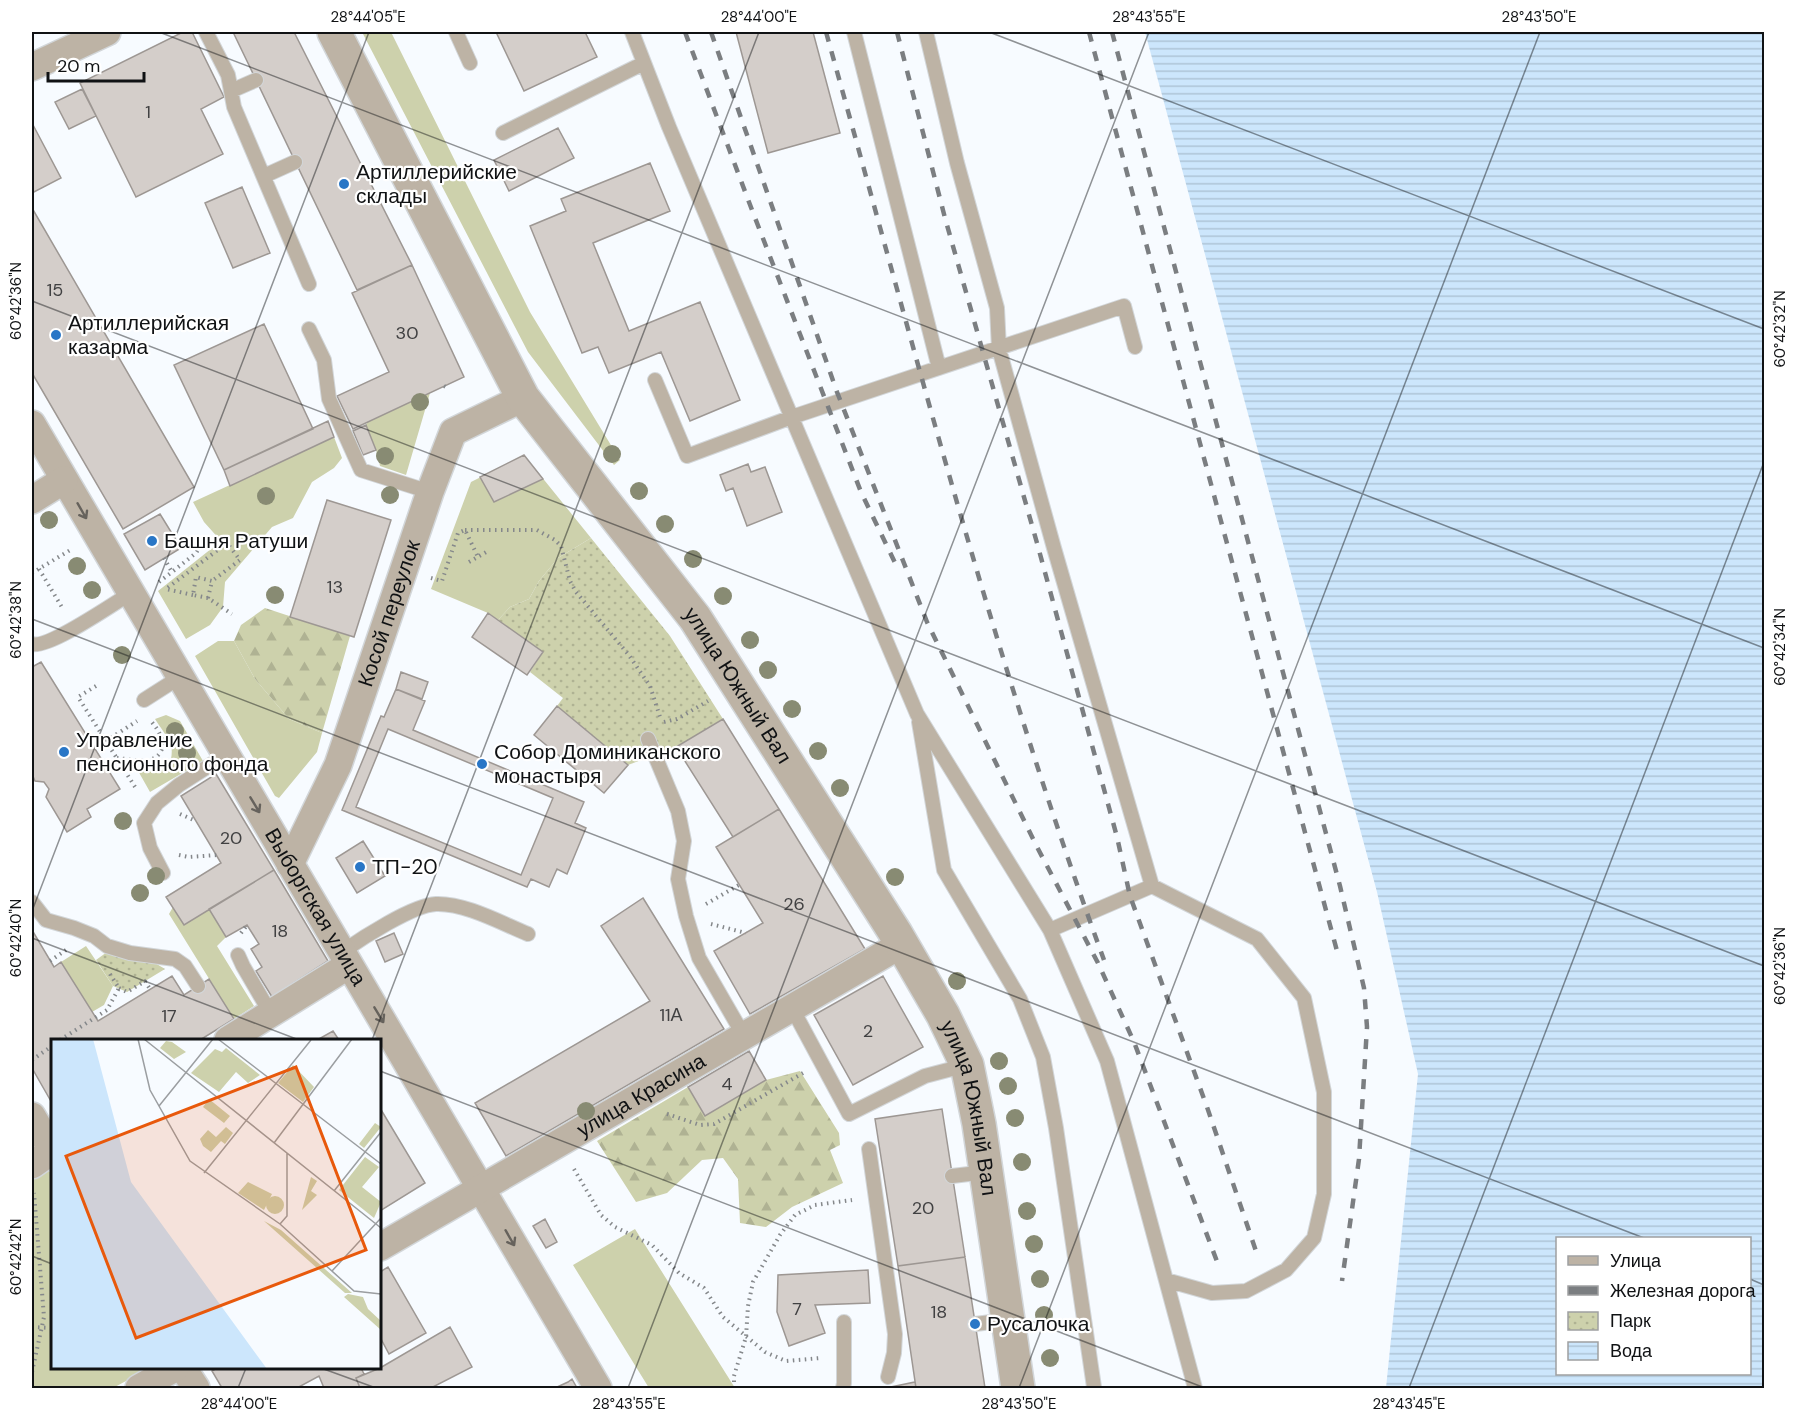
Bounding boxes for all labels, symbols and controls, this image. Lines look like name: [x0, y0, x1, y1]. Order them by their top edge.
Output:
text: 28°44'05"E: [330, 7, 406, 27]
text: 28°44'00"E: [721, 7, 797, 27]
text: 28°43'55"E: [1112, 7, 1186, 27]
text: 28°43'50"E: [1502, 7, 1576, 27]
scale bar: [48, 45, 144, 83]
text: 20 m: [57, 54, 100, 78]
house number: 1: [145, 100, 151, 124]
place label: Артиллерийские склады: [356, 158, 517, 210]
marker: Артиллерийские склады: [337, 177, 351, 191]
text: 60°42'36"N: [6, 262, 26, 340]
house number: 15: [47, 278, 63, 302]
text: 60°42'32"N: [1770, 290, 1790, 368]
place label: Артиллерийская казарма: [68, 309, 229, 361]
house number: 30: [396, 321, 418, 345]
marker: Артиллерийская казарма: [49, 328, 63, 342]
one-way arrow: [77, 502, 89, 519]
place label: Башня Ратуши: [164, 527, 308, 555]
marker: Башня Ратуши: [145, 534, 159, 548]
street label: Косой переулок: [351, 536, 427, 691]
house number: 13: [327, 575, 343, 599]
text: 60°42'38"N: [6, 581, 26, 659]
street label: улица Южный Вал: [678, 601, 798, 769]
text: 60°42'34"N: [1770, 608, 1790, 686]
place label: Управление пенсионного фонда: [76, 726, 269, 778]
place label: Собор Доминиканского монастыря: [494, 738, 721, 790]
marker: Управление пенсионного фонда: [57, 745, 71, 759]
marker: Собор Доминиканского монастыря: [475, 757, 489, 771]
one-way arrow: [250, 796, 262, 813]
street label: Выборгская улица: [258, 823, 373, 991]
house number: 20: [220, 826, 242, 850]
place label: ТП-20: [372, 853, 438, 881]
marker: ТП-20: [353, 860, 367, 874]
house number: 26: [783, 892, 805, 916]
text: 60°42'40"N: [6, 899, 26, 977]
house number: 18: [272, 919, 288, 943]
text: 60°42'36"N: [1770, 927, 1790, 1005]
house number: 11А: [659, 1003, 683, 1027]
house number: 17: [161, 1004, 177, 1028]
one-way arrow: [373, 1006, 385, 1023]
street label: улица Южный Вал: [934, 1016, 1003, 1198]
house number: 2: [863, 1019, 873, 1043]
inset map: [51, 1039, 381, 1369]
street label: улица Красина: [572, 1047, 711, 1144]
house number: 4: [722, 1072, 733, 1096]
house number: 20: [912, 1196, 934, 1220]
text: 60°42'42"N: [6, 1219, 26, 1295]
one-way arrow: [504, 1229, 516, 1246]
legend: [1556, 1237, 1751, 1375]
text: Улица: [1610, 1249, 1662, 1273]
text: Железная дорога: [1610, 1279, 1756, 1303]
house number: 7: [792, 1297, 802, 1321]
house number: 18: [931, 1300, 947, 1324]
text: Парк: [1610, 1309, 1651, 1333]
place label: Русалочка: [987, 1310, 1090, 1338]
marker: Русалочка: [968, 1317, 982, 1331]
text: Вода: [1610, 1339, 1653, 1363]
text: 28°44'00"E: [201, 1394, 277, 1414]
text: 28°43'55"E: [592, 1394, 666, 1414]
text: 28°43'50"E: [982, 1394, 1056, 1414]
text: 28°43'45"E: [1372, 1394, 1446, 1414]

